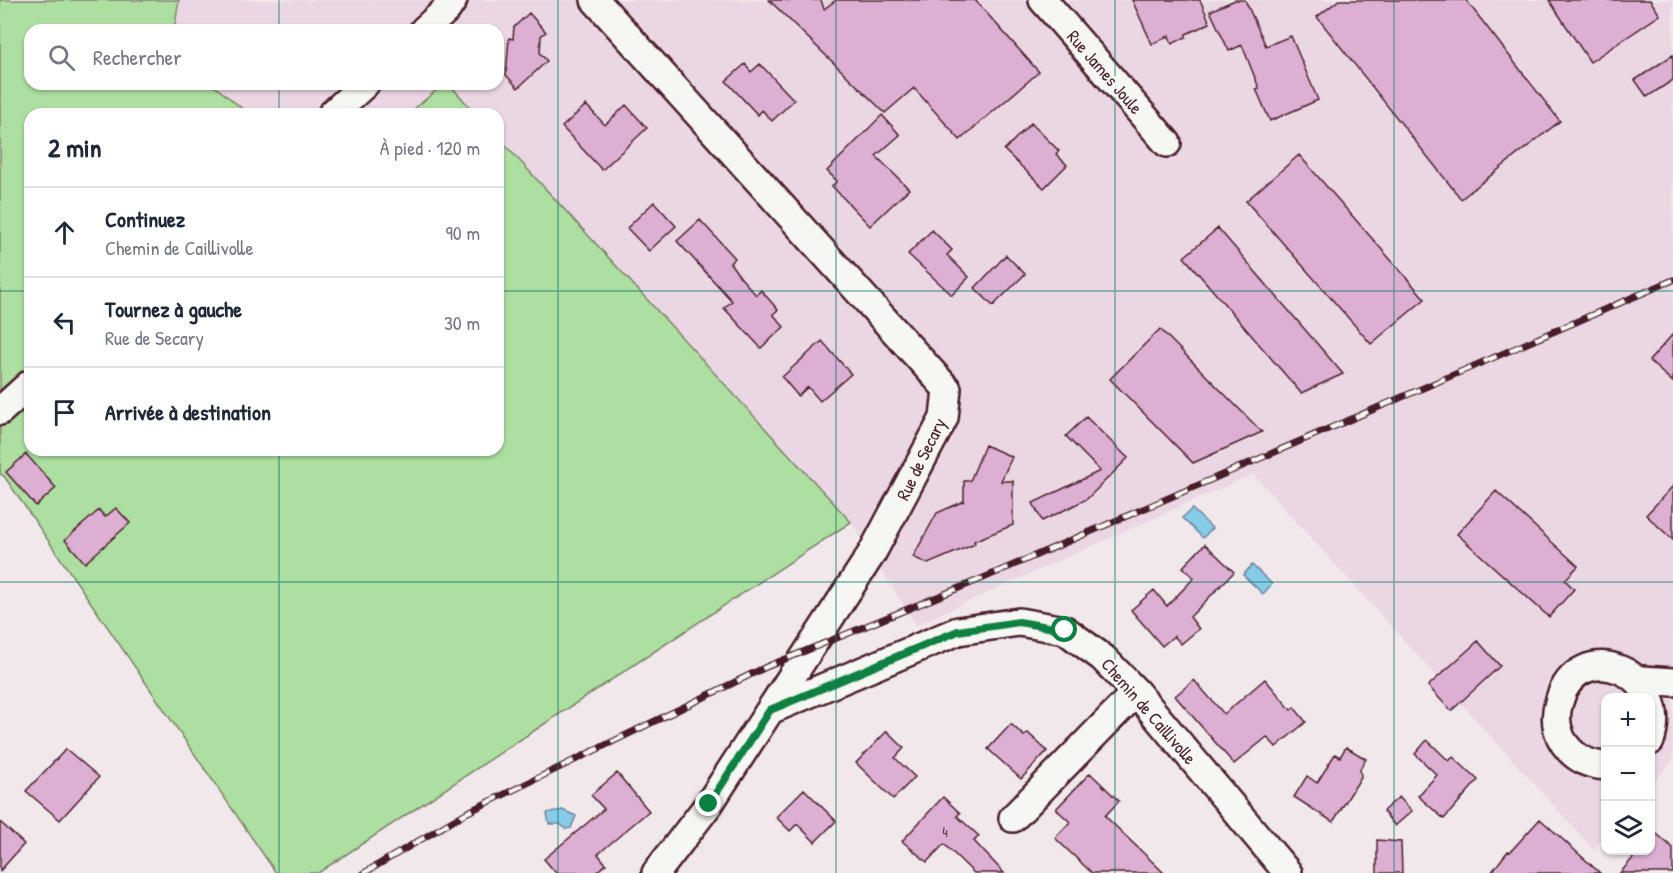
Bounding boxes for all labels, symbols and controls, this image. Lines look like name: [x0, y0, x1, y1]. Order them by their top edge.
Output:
search box: [24, 24, 504, 90]
street label: Rue James Joule: [1061, 25, 1149, 119]
icon: search: [45, 41, 78, 74]
text: Rechercher: [93, 42, 182, 72]
text: 2 min: [48, 130, 101, 165]
text: À pied · 120 m: [380, 134, 480, 161]
text: Continuez: [105, 204, 185, 234]
icon: ahead: [48, 216, 81, 249]
text: 90 m: [446, 219, 480, 246]
text: Chemin de Caillivolle: [105, 234, 253, 261]
text: Tournez à gauche: [105, 294, 242, 324]
icon: left: [48, 306, 81, 339]
text: 30 m: [444, 309, 480, 336]
text: Rue de Secary: [105, 324, 204, 351]
icon: arrive: [48, 396, 81, 429]
text: Arrivée à destination: [105, 397, 271, 427]
street label: Rue de Secary: [890, 413, 952, 504]
route start: [1051, 616, 1077, 642]
street label: Chemin de Caillivolle: [1096, 652, 1202, 770]
map controls: [1601, 693, 1655, 855]
button: +: [1601, 693, 1655, 747]
button: −: [1601, 747, 1655, 801]
route end: [695, 790, 721, 816]
button: layers: [1601, 801, 1655, 855]
house number: 4: [942, 821, 948, 842]

